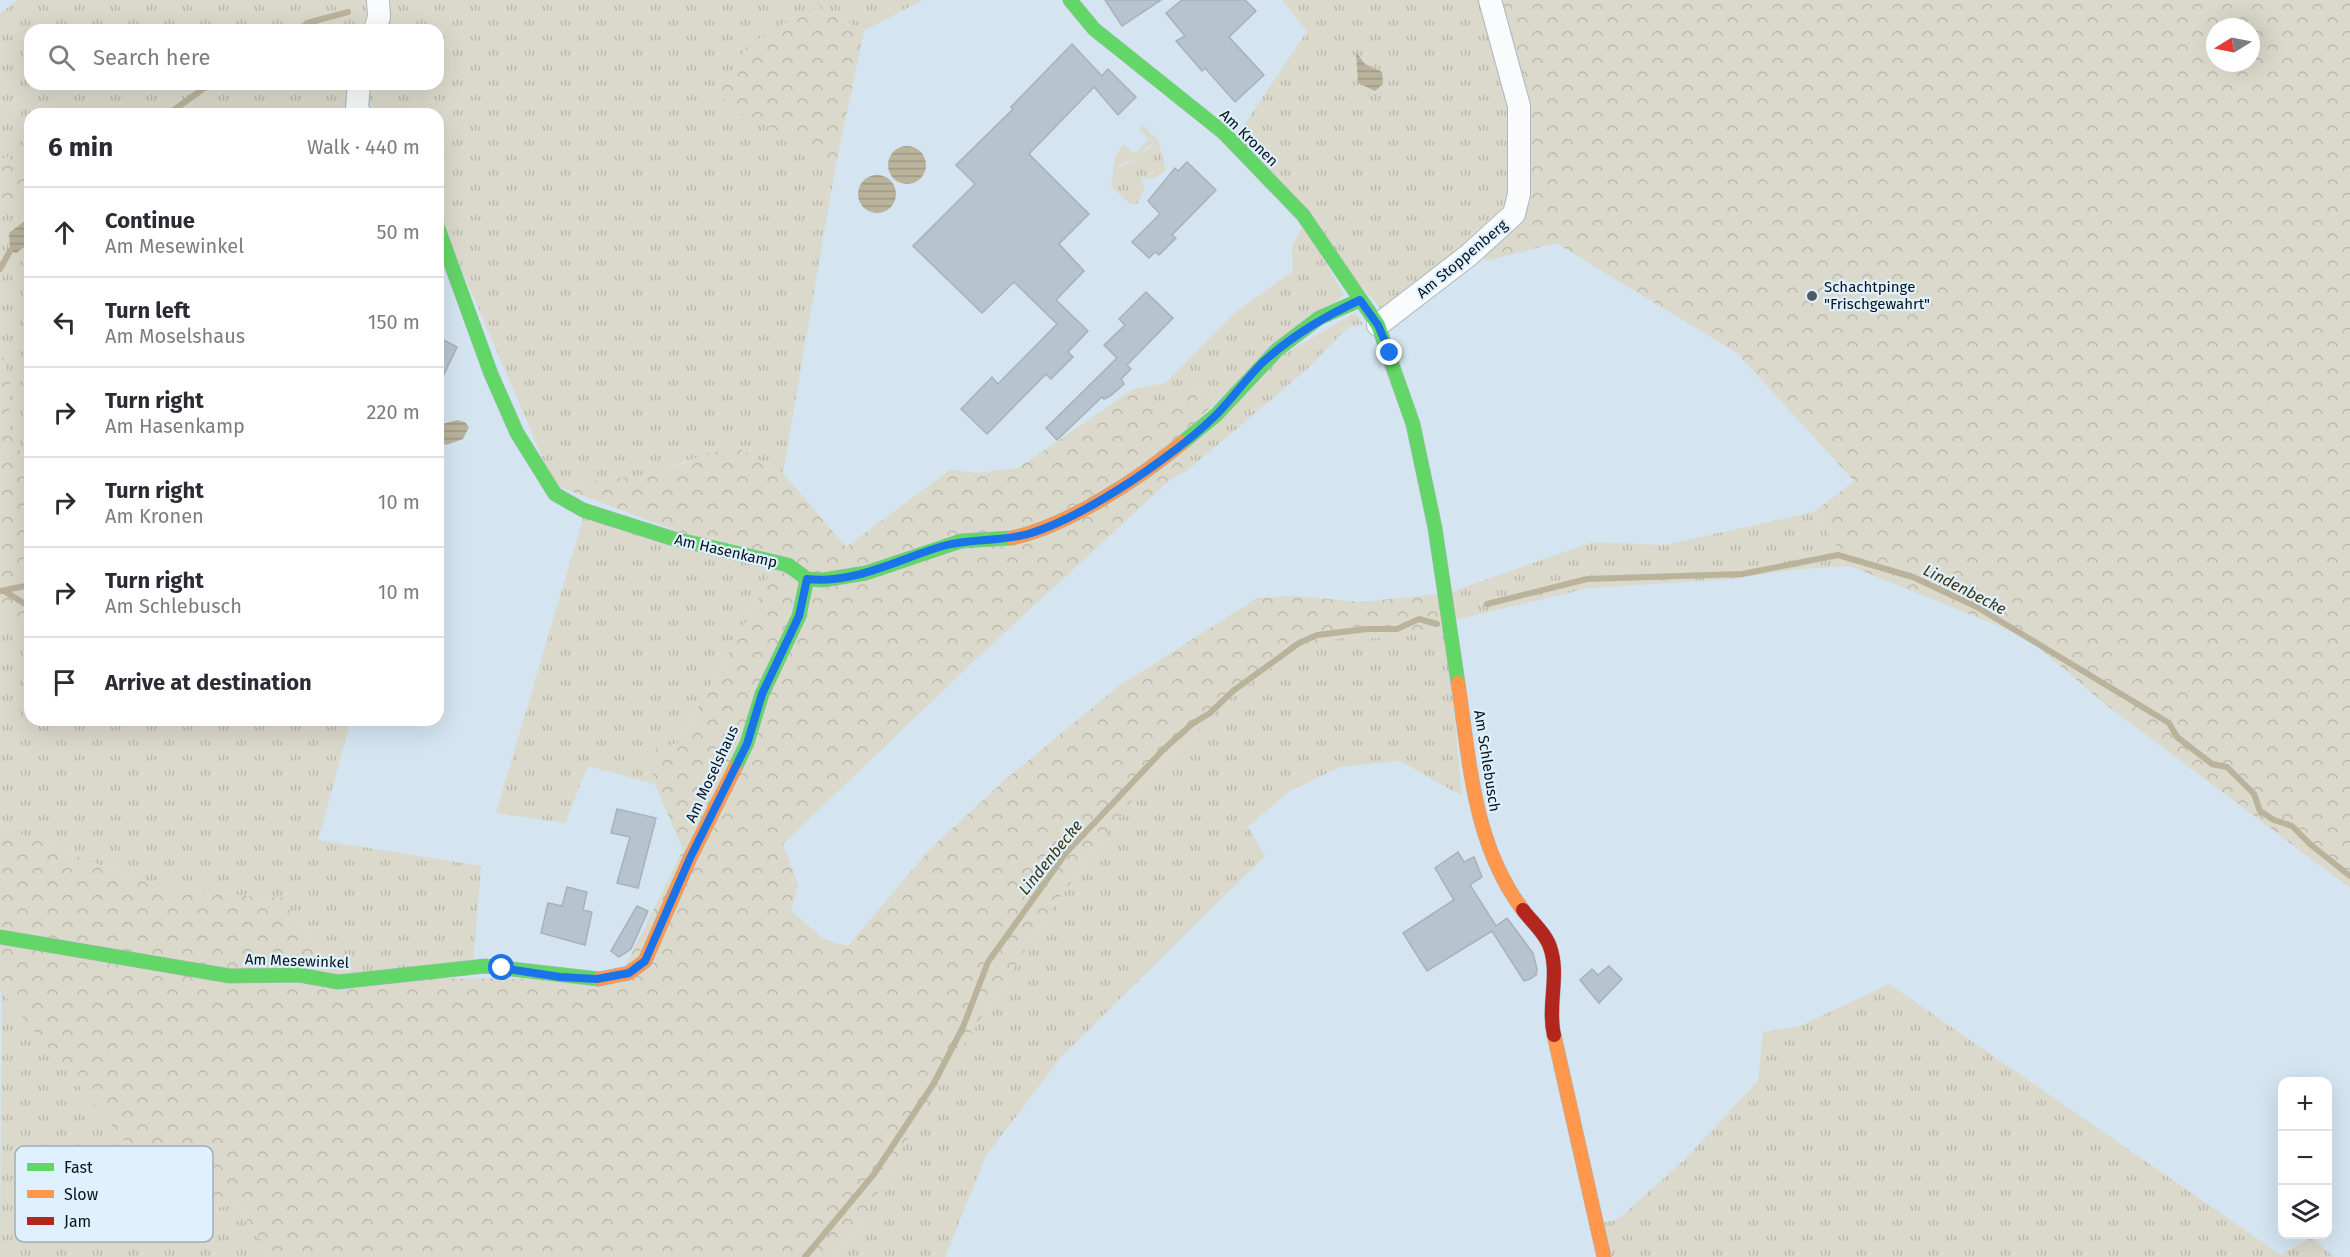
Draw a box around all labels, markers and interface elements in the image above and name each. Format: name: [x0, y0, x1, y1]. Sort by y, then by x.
north arrow: [2206, 18, 2260, 72]
search box: [24, 24, 444, 90]
icon: search: [45, 41, 78, 74]
text: Search here: [93, 44, 211, 71]
street label: Am Kronen: [1216, 106, 1282, 170]
text: 6 min: [48, 132, 113, 163]
text: Walk · 440 m: [307, 135, 420, 159]
text: Continue: [105, 207, 195, 234]
icon: ahead: [48, 216, 81, 249]
street label: Am Stoppenberg: [1413, 216, 1511, 302]
text: 50 m: [376, 220, 420, 244]
text: Am Mesewinkel: [105, 234, 244, 258]
place label: Schachtpinge "Frischgewahrt": [1824, 278, 1930, 313]
marker: Schachtpinge "Frischgewahrt": [1805, 289, 1819, 303]
text: Turn left: [105, 297, 190, 324]
icon: left: [48, 306, 81, 339]
text: 150 m: [368, 310, 420, 334]
text: Am Moselshaus: [105, 324, 245, 348]
route end: [1376, 339, 1402, 365]
text: Turn right: [105, 387, 204, 414]
icon: right: [48, 396, 81, 429]
text: 220 m: [367, 400, 420, 424]
text: Am Hasenkamp: [105, 414, 245, 438]
text: Turn right: [105, 477, 204, 504]
icon: right: [48, 486, 81, 519]
text: 10 m: [378, 490, 420, 514]
text: Am Kronen: [105, 504, 204, 528]
street label: Am Hasenkamp: [673, 530, 779, 572]
water label: Lindenbecke: [1920, 560, 2009, 618]
text: Turn right: [105, 567, 204, 594]
icon: right: [48, 576, 81, 609]
text: 10 m: [378, 580, 420, 604]
text: Am Schlebusch: [105, 594, 242, 618]
icon: arrive: [48, 666, 81, 699]
text: Arrive at destination: [105, 669, 312, 696]
street label: Am Schlebusch: [1470, 709, 1504, 813]
street label: Am Moselshaus: [682, 723, 742, 825]
water label: Lindenbecke: [1015, 816, 1086, 898]
street label: Am Mesewinkel: [245, 950, 350, 972]
route start: [488, 954, 514, 980]
map controls: [2278, 1077, 2332, 1239]
button: +: [2278, 1077, 2332, 1131]
button: −: [2278, 1131, 2332, 1185]
legend: [15, 1146, 213, 1242]
text: Fast: [64, 1158, 93, 1177]
text: Slow: [64, 1185, 99, 1204]
button: layers: [2278, 1185, 2332, 1239]
text: Jam: [64, 1212, 91, 1231]

